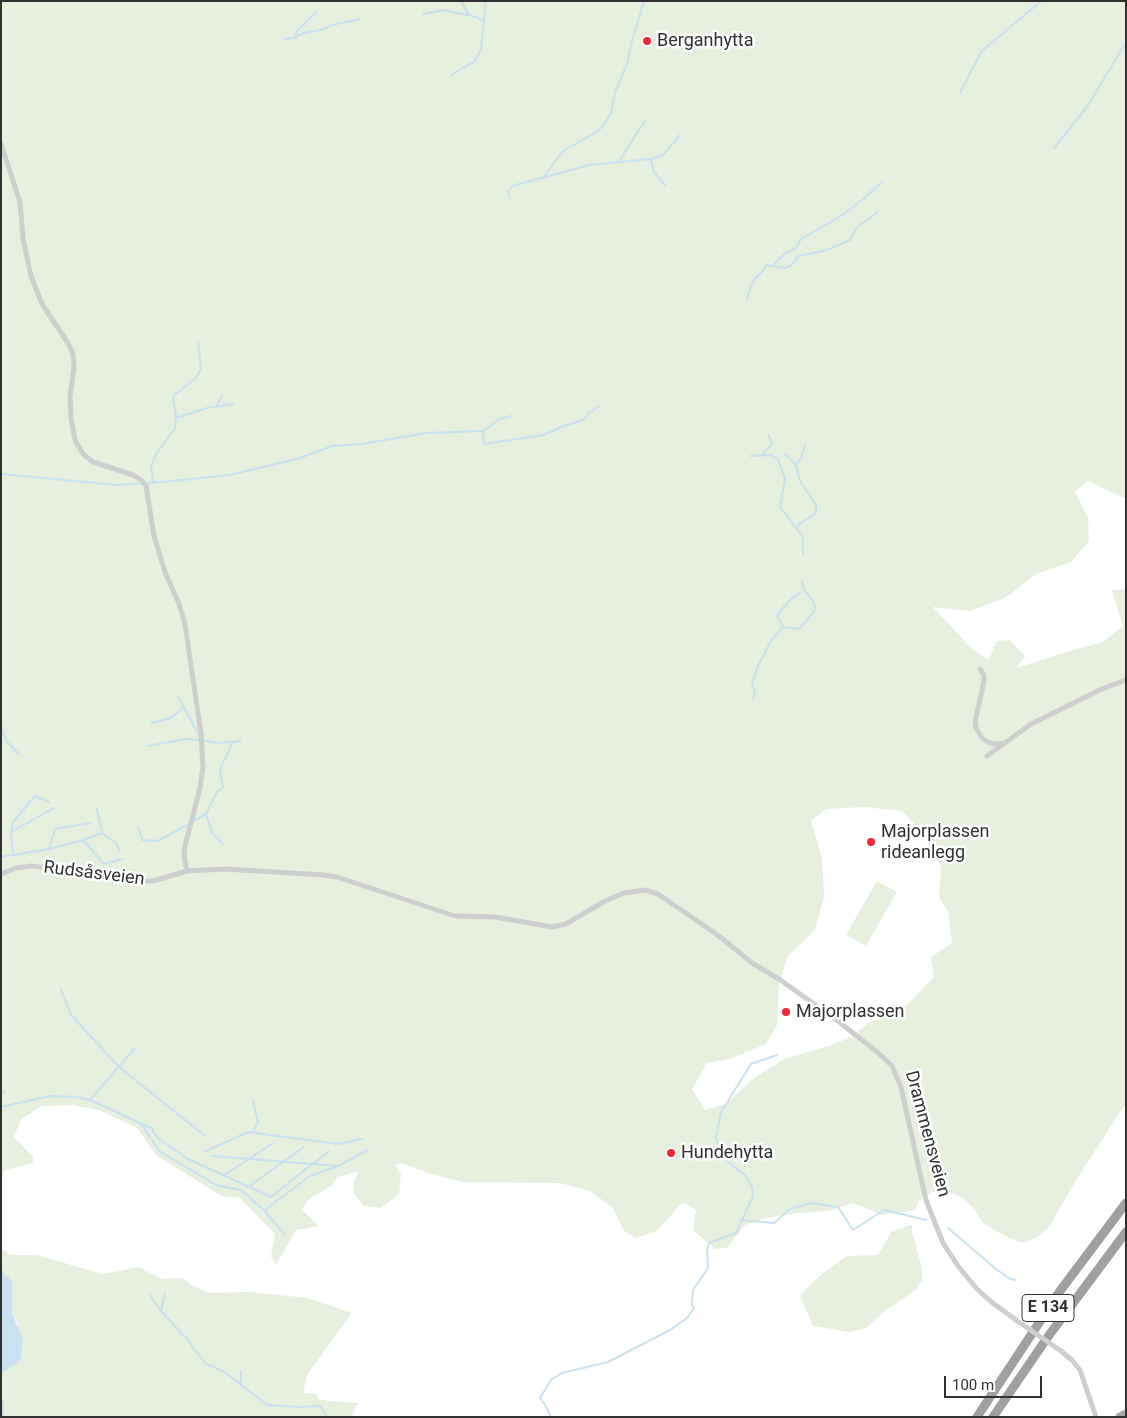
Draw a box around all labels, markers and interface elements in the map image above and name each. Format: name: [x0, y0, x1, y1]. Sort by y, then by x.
place label: Berganhytta: [657, 30, 754, 52]
marker: Berganhytta: [641, 35, 653, 47]
place label: Majorplassen rideanlegg: [881, 821, 990, 864]
marker: Majorplassen rideanlegg: [865, 836, 877, 848]
street label: Rudsåsveien: [42, 857, 146, 891]
place label: Majorplassen: [796, 1001, 905, 1023]
marker: Majorplassen: [780, 1006, 792, 1018]
street label: Drammensveien: [900, 1069, 954, 1199]
place label: Hundehytta: [681, 1142, 773, 1164]
marker: Hundehytta: [665, 1147, 677, 1159]
road number: E 134: [1022, 1295, 1074, 1322]
scale bar: [947, 1366, 1044, 1398]
text: 100 m: [952, 1376, 994, 1394]

